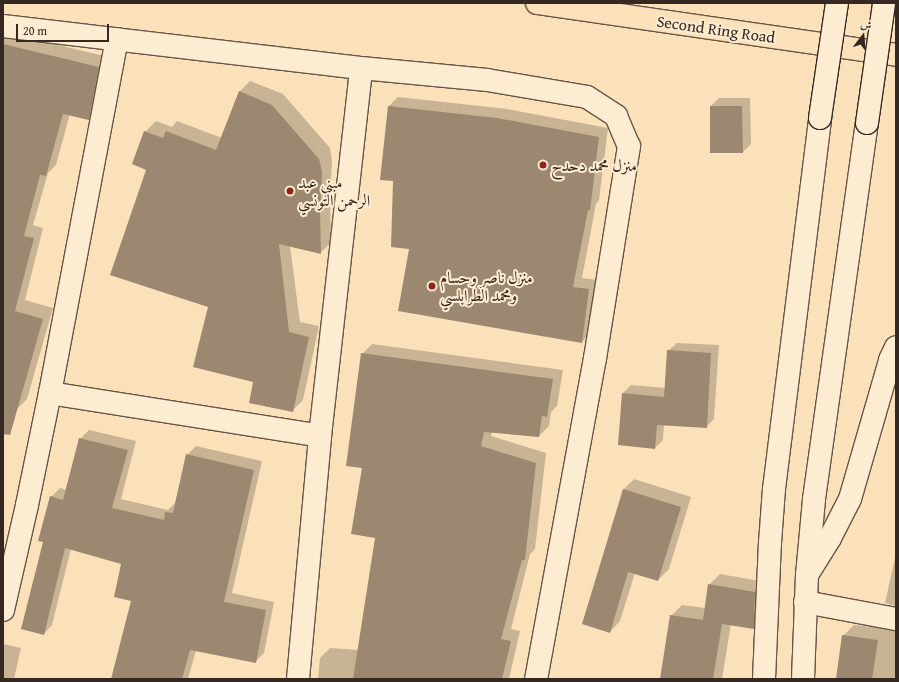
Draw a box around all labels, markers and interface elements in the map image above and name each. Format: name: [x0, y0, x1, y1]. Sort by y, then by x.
street label: Second Ring Road: [656, 11, 776, 47]
text: ش: [859, 15, 874, 34]
scale bar: [18, 16, 111, 42]
north arrow: [843, 16, 883, 56]
text: 20 m: [23, 22, 47, 39]
place label: منزل محمد دحدح: [551, 155, 637, 175]
marker: منزل محمد دحدح: [538, 160, 548, 170]
place label: مبني عبد الرحمن التونسي: [298, 172, 370, 210]
marker: مبني عبد الرحمن التونسي: [285, 186, 295, 196]
place label: منزل ناصر وحسام ومحمد الطرابلسي: [440, 267, 533, 305]
marker: منزل ناصر وحسام ومحمد الطرابلسي: [427, 281, 437, 291]

